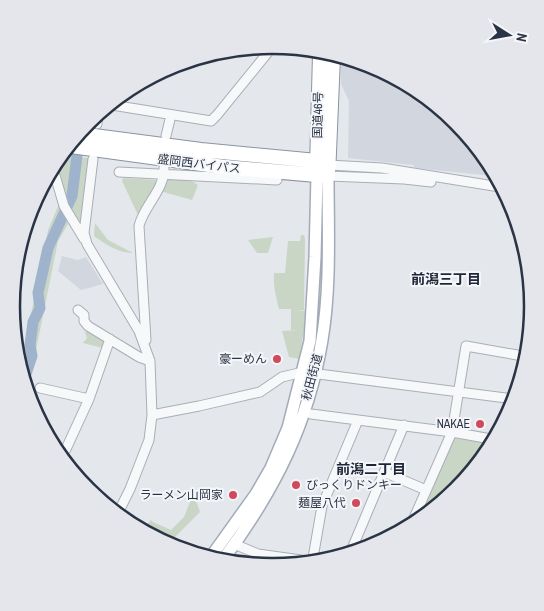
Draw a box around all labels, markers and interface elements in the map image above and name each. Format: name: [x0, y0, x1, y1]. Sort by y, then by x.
north arrow: [484, 10, 534, 60]
text: N: [512, 32, 531, 43]
street label: 国道46号: [310, 91, 326, 139]
street label: 盛岡西バイパス: [156, 151, 242, 177]
district label: 前潟三丁目: [411, 270, 481, 288]
place label: 豪ーめん: [219, 351, 267, 367]
street label: 秋田街道: [298, 352, 326, 402]
marker: 豪ーめん: [271, 353, 283, 365]
place label: NAKAE: [437, 416, 470, 432]
marker: NAKAE: [474, 418, 486, 430]
district label: 前潟二丁目: [336, 460, 406, 478]
place label: びっくりドンキー: [306, 477, 402, 493]
marker: びっくりドンキー: [290, 479, 302, 491]
place label: ラーメン山岡家: [139, 487, 223, 503]
marker: ラーメン山岡家: [227, 489, 239, 501]
place label: 麺屋八代: [298, 495, 346, 511]
marker: 麺屋八代: [350, 497, 362, 509]

